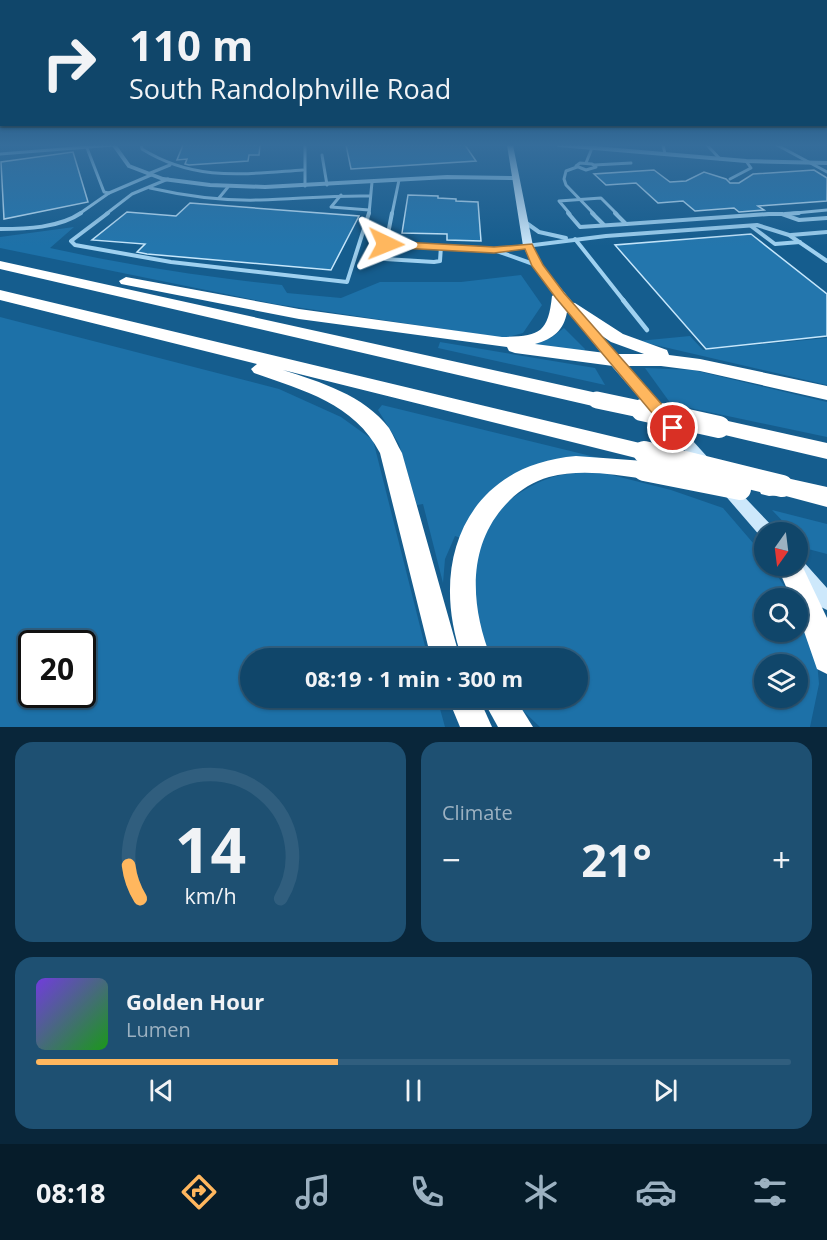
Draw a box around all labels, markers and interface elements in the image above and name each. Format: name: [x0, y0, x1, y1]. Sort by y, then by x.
text: 110 m: [129, 16, 253, 73]
icon: right: [30, 24, 108, 102]
text: South Randolphville Road: [129, 70, 451, 107]
position arrow: [354, 212, 418, 276]
pin: [647, 402, 698, 453]
icon: arrive: [656, 411, 689, 444]
north arrow: [754, 522, 808, 576]
map controls: [754, 522, 808, 708]
button: search: [754, 588, 808, 642]
speed limit sign: 20: [18, 630, 96, 708]
button: layers: [754, 654, 808, 708]
text: 08:19 · 1 min · 300 m: [305, 663, 523, 693]
text: Climate: [442, 799, 513, 826]
text: 14: [175, 806, 246, 891]
text: 21°: [581, 829, 652, 890]
text: −: [442, 837, 461, 882]
text: +: [772, 837, 791, 882]
text: km/h: [184, 881, 237, 910]
text: Golden Hour: [126, 986, 264, 1016]
text: Lumen: [126, 1016, 191, 1043]
icon: previous: [145, 1074, 178, 1107]
icon: pause: [397, 1074, 430, 1107]
icon: next: [649, 1074, 682, 1107]
icon: directions: [178, 1171, 220, 1213]
icon: music: [292, 1171, 334, 1213]
icon: phone: [406, 1171, 448, 1213]
icon: climate: [520, 1171, 562, 1213]
icon: car: [635, 1171, 677, 1213]
icon: filters: [749, 1171, 791, 1213]
text: 08:18: [36, 1174, 106, 1211]

